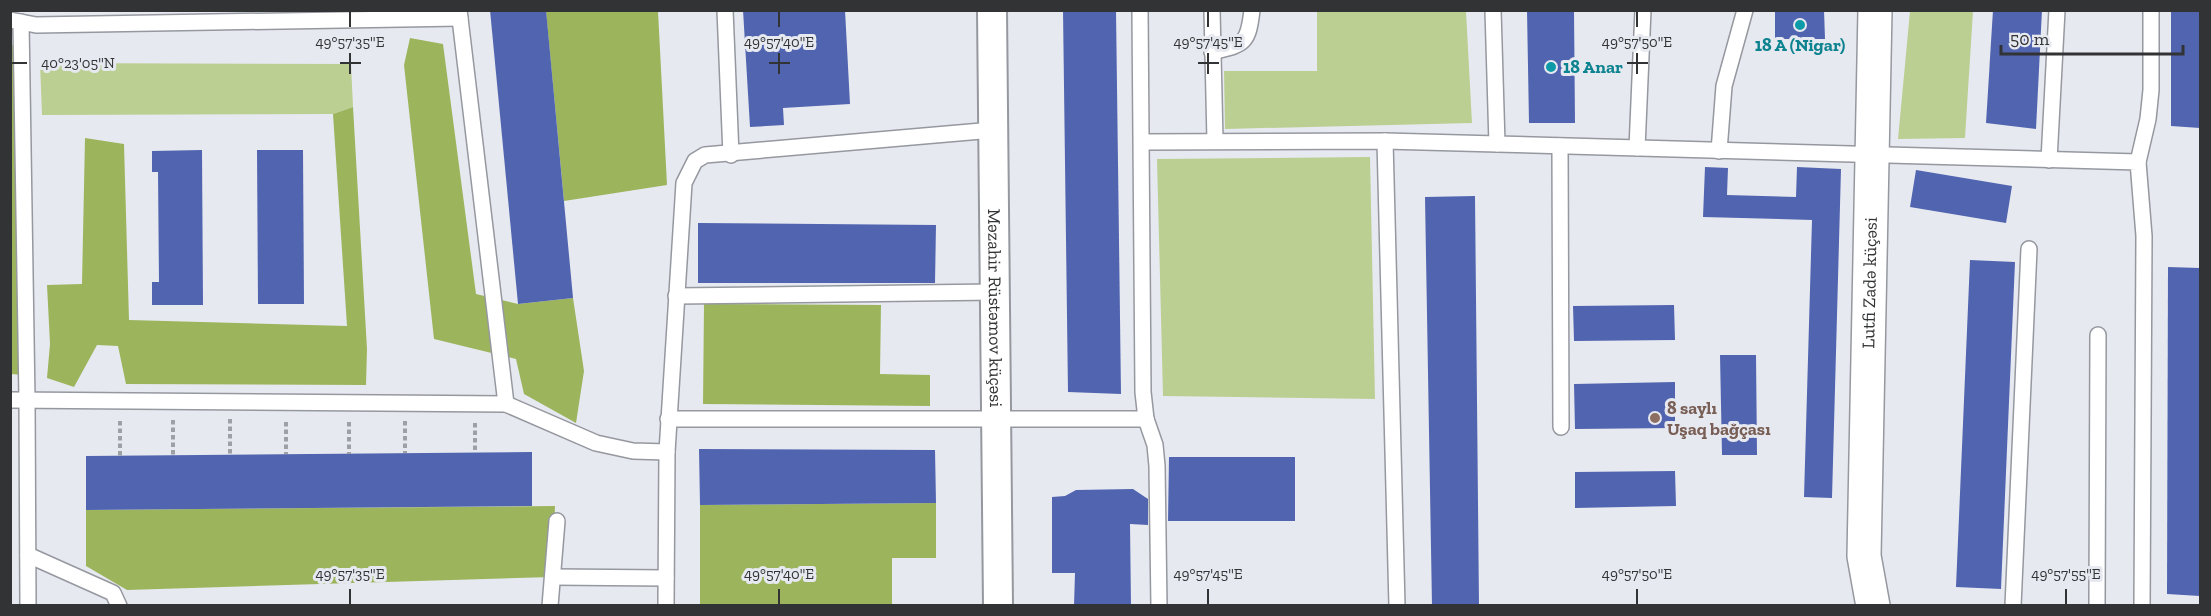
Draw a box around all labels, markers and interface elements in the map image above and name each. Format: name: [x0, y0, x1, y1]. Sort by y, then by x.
marker: 18 A (Nigar): [1793, 18, 1807, 32]
scale bar: [2001, 18, 2182, 56]
text: 50 m: [2010, 28, 2050, 50]
text: 49°57'35"E: [315, 33, 385, 51]
text: 49°57'40"E: [744, 33, 814, 51]
text: 49°57'45"E: [1173, 33, 1243, 51]
text: 49°57'50"E: [1602, 33, 1672, 51]
place label: 18 A (Nigar): [1755, 34, 1845, 56]
text: 40°23'05"N: [41, 54, 115, 72]
place label: 18 Anar: [1563, 56, 1623, 78]
marker: 18 Anar: [1544, 60, 1558, 74]
street label: Məzahir Rüstəmov küçəsi: [983, 209, 1007, 407]
street label: Lutfi Zadə küçəsi: [1857, 217, 1882, 349]
place label: 8 saylı Uşaq bağçası: [1667, 397, 1771, 440]
marker: 8 saylı Uşaq bağçası: [1648, 411, 1662, 425]
text: 49°57'35"E: [315, 565, 385, 583]
text: 49°57'40"E: [744, 565, 814, 583]
text: 49°57'45"E: [1173, 565, 1243, 583]
text: 49°57'50"E: [1602, 565, 1672, 583]
text: 49°57'55"E: [2031, 565, 2101, 583]

